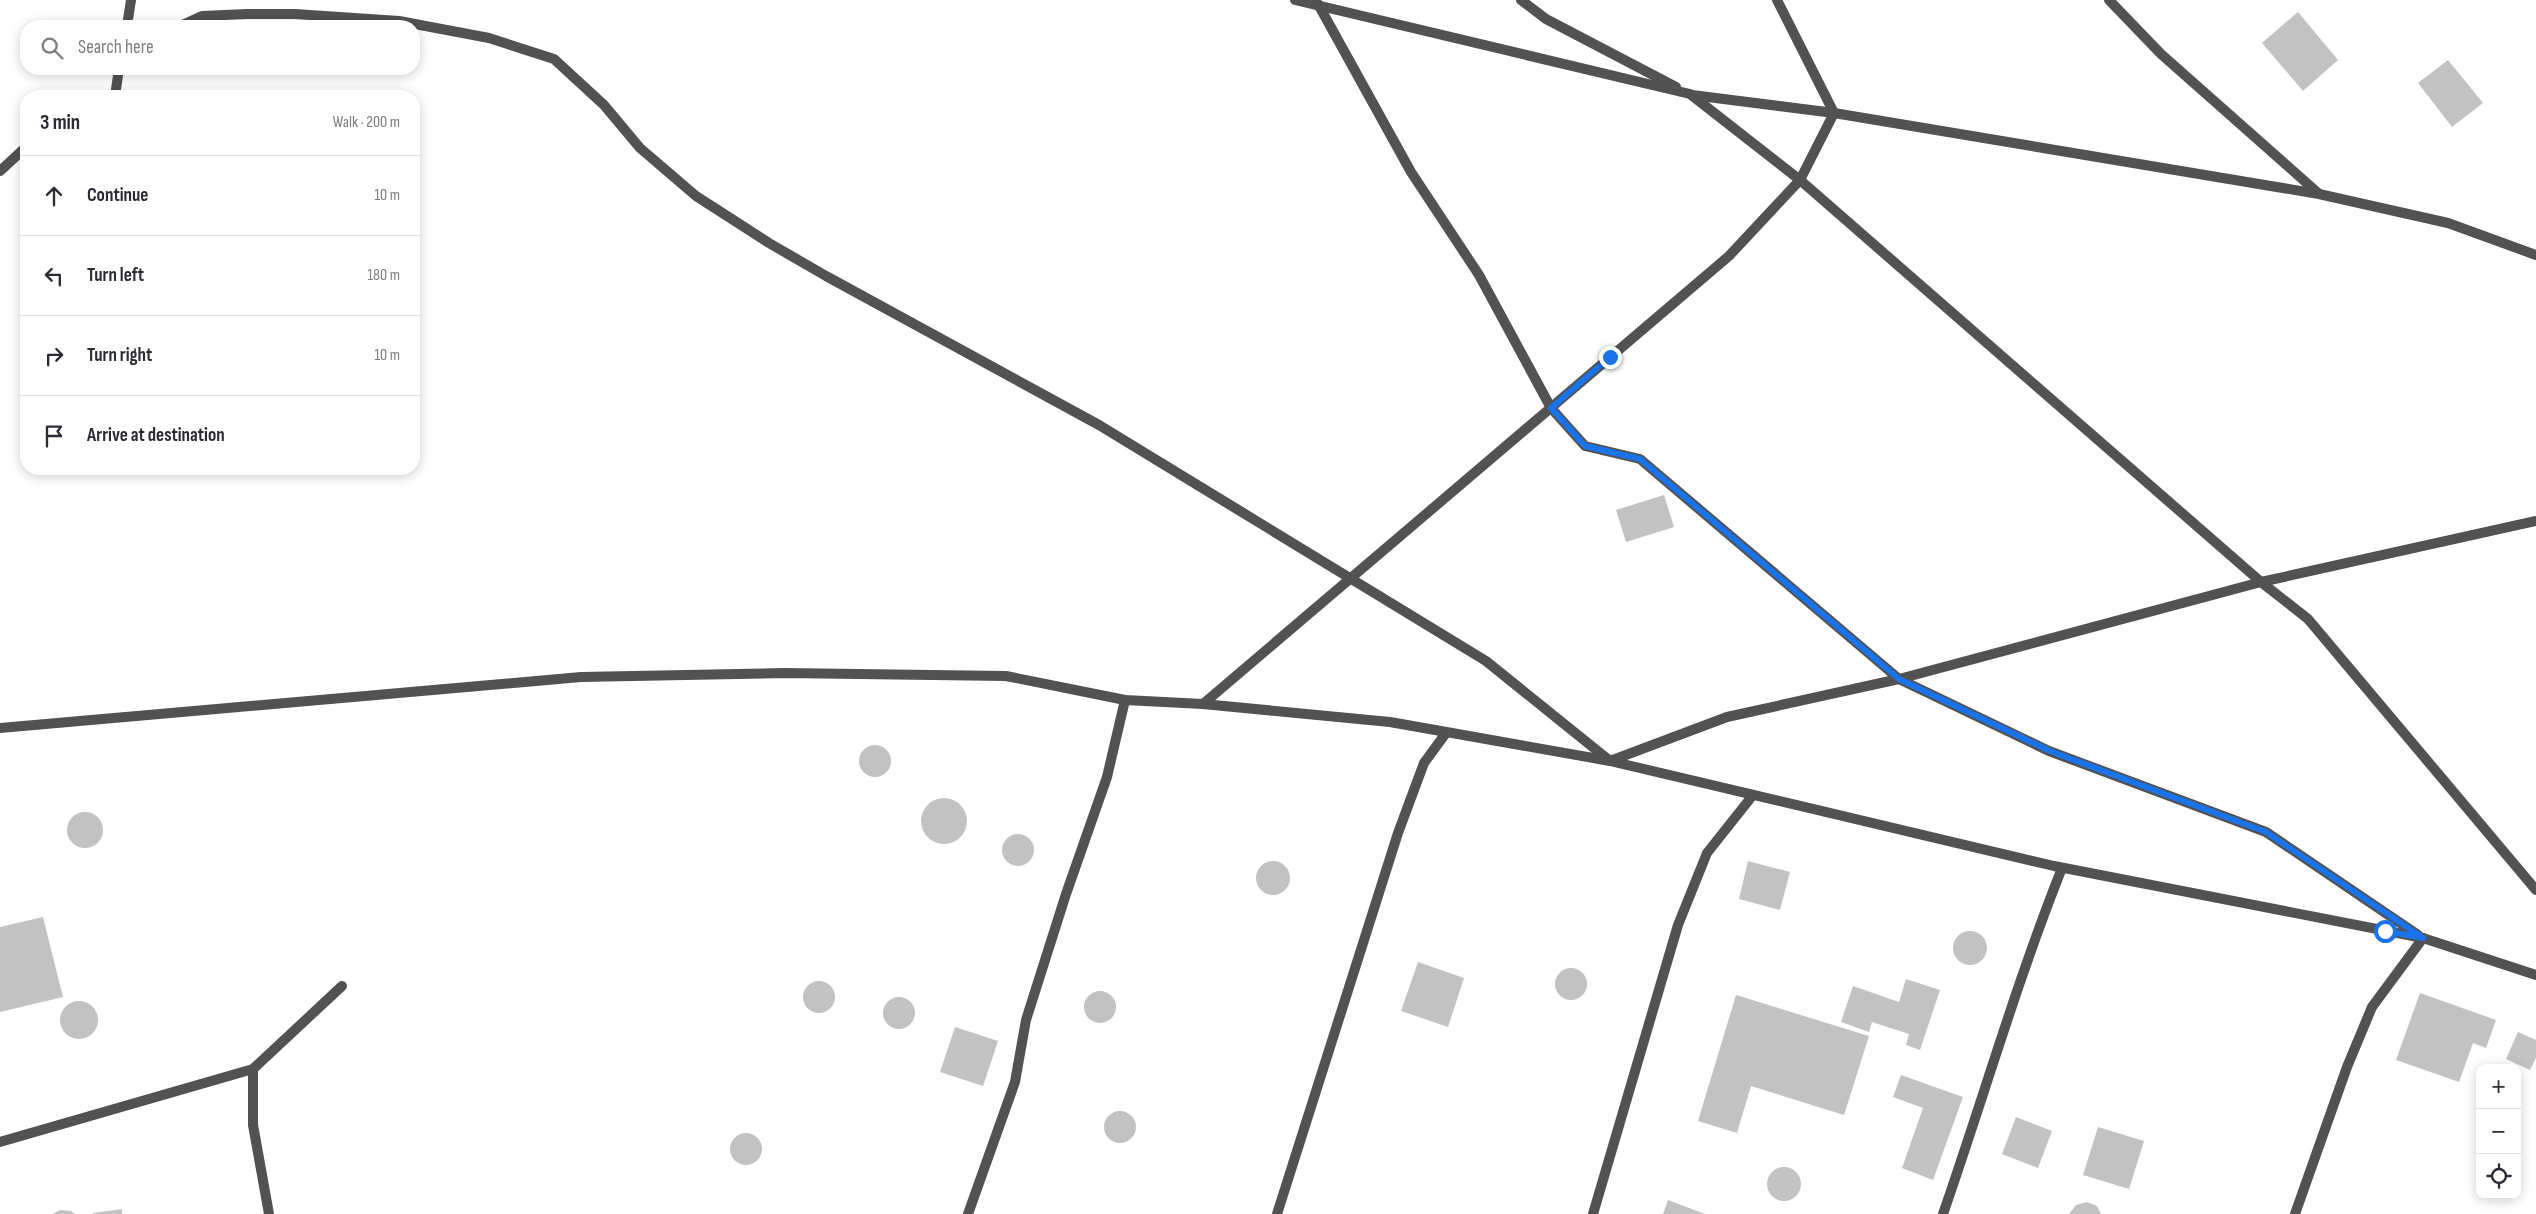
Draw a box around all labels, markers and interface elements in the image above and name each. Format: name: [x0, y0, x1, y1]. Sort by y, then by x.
search box: [20, 20, 420, 75]
icon: search: [38, 34, 66, 62]
text: Search here: [78, 36, 154, 59]
text: 3 min: [40, 110, 80, 135]
text: Walk · 200 m: [333, 113, 400, 132]
icon: ahead: [40, 182, 68, 210]
text: Continue: [87, 184, 148, 207]
text: 10 m: [374, 186, 400, 205]
icon: left: [40, 262, 68, 290]
text: Turn left: [87, 264, 144, 287]
text: 180 m: [367, 266, 400, 285]
icon: right: [40, 342, 68, 370]
text: Turn right: [87, 344, 152, 367]
text: 10 m: [374, 346, 400, 365]
route end: [1599, 346, 1622, 369]
icon: arrive: [40, 422, 68, 450]
text: Arrive at destination: [87, 424, 225, 447]
route start: [2374, 920, 2397, 943]
map controls: [2476, 1064, 2521, 1199]
button: +: [2476, 1064, 2521, 1109]
button: −: [2476, 1109, 2521, 1154]
button: locate: [2476, 1154, 2521, 1199]

